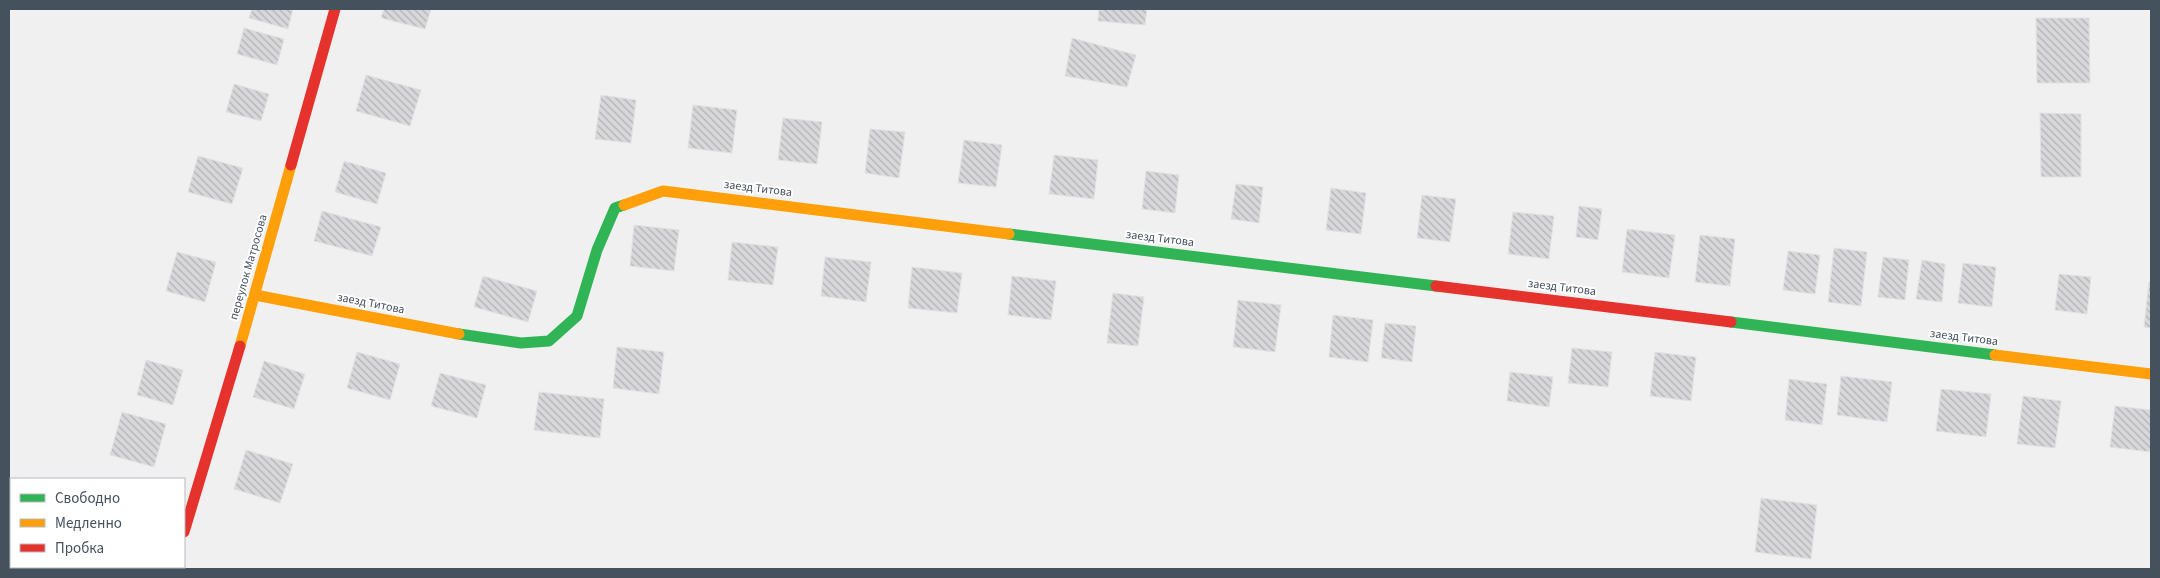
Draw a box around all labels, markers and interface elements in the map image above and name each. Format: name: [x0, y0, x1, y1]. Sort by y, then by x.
street label: заезд Титова: [723, 176, 793, 201]
street label: переулок Матросова: [225, 212, 272, 322]
street label: заезд Титова: [1125, 226, 1195, 251]
street label: заезд Титова: [1527, 275, 1597, 300]
street label: заезд Титова: [336, 289, 406, 318]
street label: заезд Титова: [1929, 325, 1999, 350]
legend: [10, 478, 185, 568]
text: Свободно: [55, 488, 120, 509]
text: Медленно: [55, 513, 122, 534]
text: Пробка: [55, 538, 104, 559]

